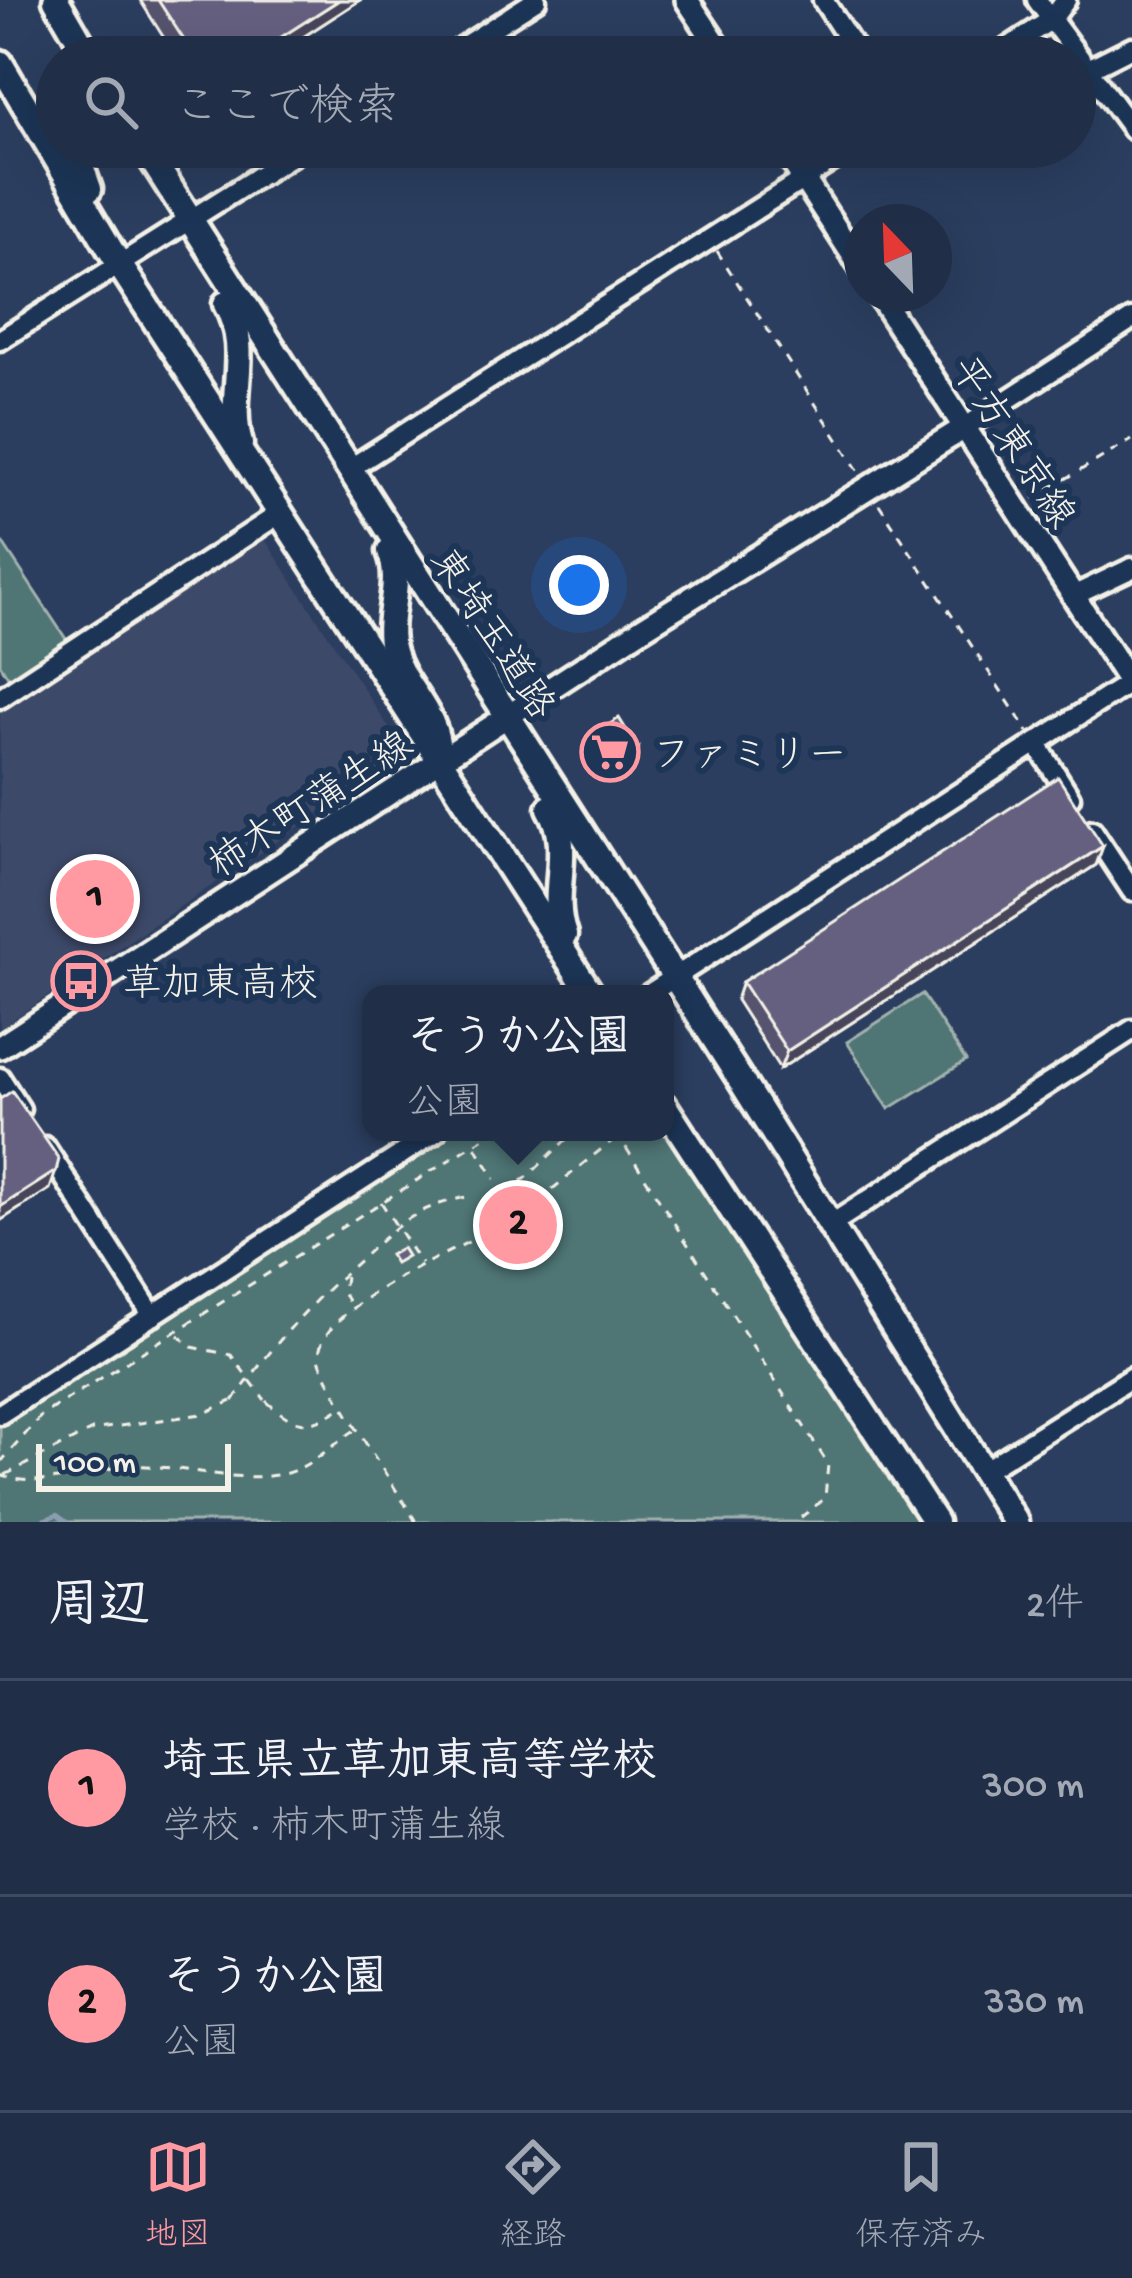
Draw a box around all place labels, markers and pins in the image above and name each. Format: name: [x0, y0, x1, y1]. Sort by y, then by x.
supermarket icon: ファミリー: [579, 721, 641, 783]
place label: ファミリー: [652, 736, 847, 782]
pin: 1: [56, 854, 134, 944]
bus stop icon: 草加東高校: [50, 950, 112, 1012]
place label: 草加東高校: [123, 963, 318, 1011]
pin: 2: [479, 1180, 557, 1270]

